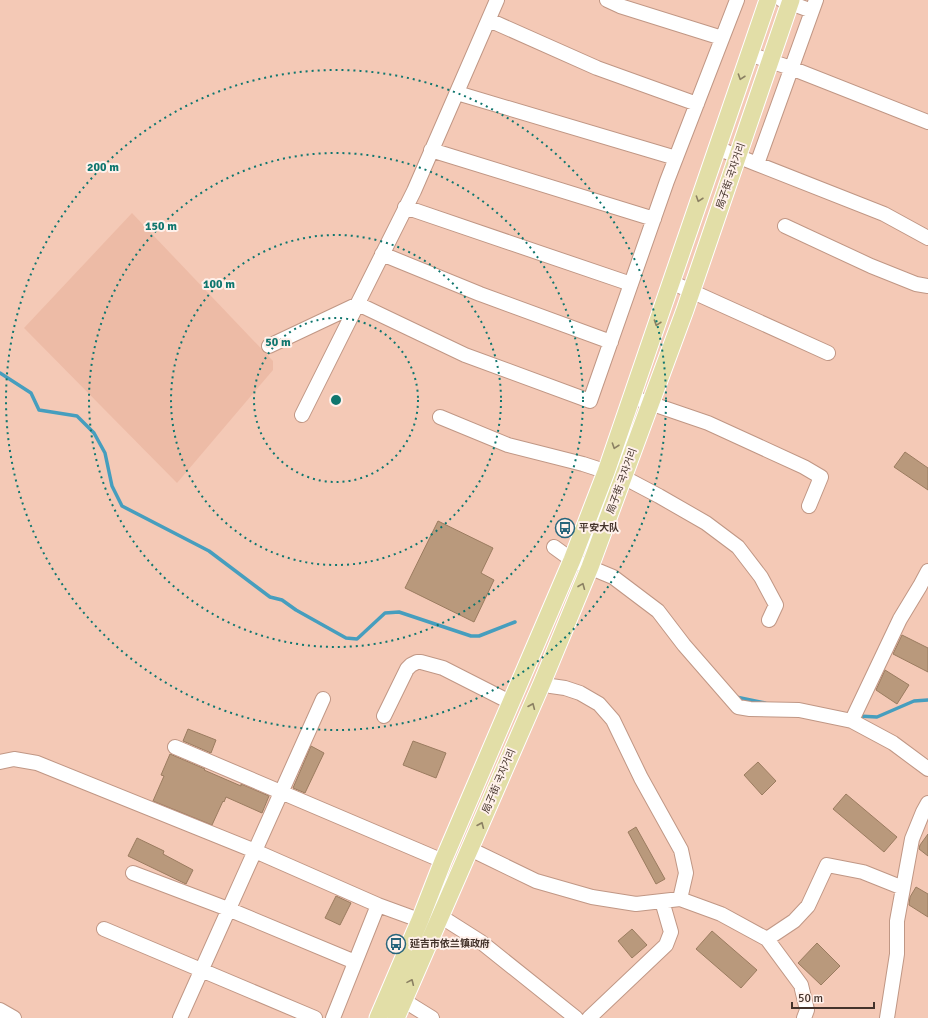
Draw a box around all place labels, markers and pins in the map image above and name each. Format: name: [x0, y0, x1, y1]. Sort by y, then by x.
centre of rings: [329, 393, 343, 407]
bus stop icon: 平安大队: [554, 517, 576, 539]
place label: 平安大队: [579, 522, 619, 534]
bus stop icon: 延吉市依兰镇政府: [385, 933, 407, 955]
place label: 延吉市依兰镇政府: [410, 937, 490, 950]

